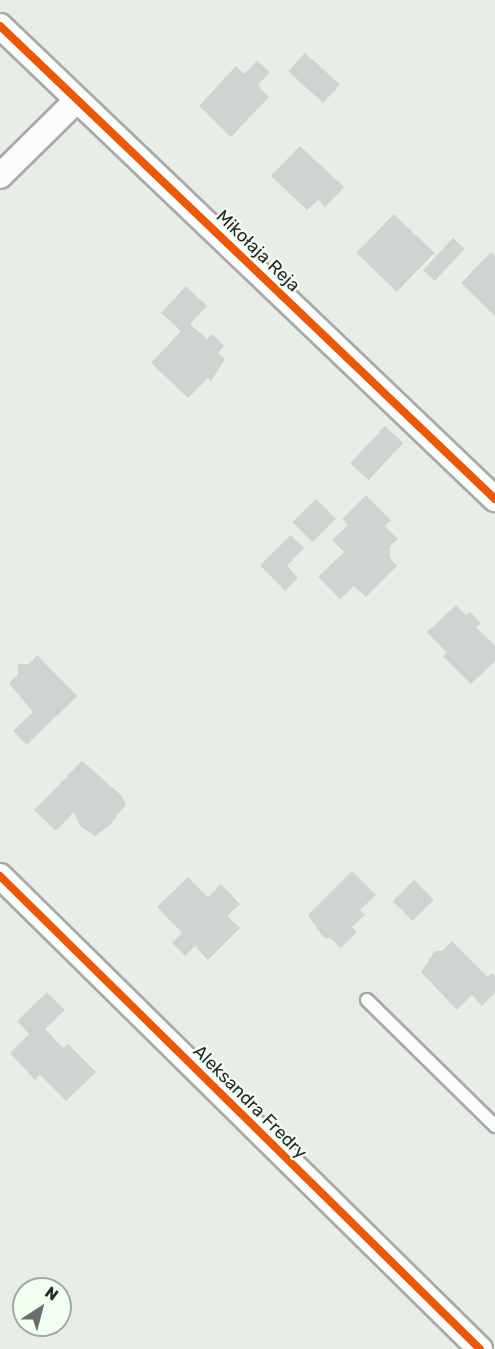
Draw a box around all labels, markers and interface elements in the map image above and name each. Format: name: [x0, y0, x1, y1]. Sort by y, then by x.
street label: Mikołaja Reja: [212, 206, 304, 296]
street label: Aleksandra Fredry: [189, 1041, 311, 1163]
north arrow: [12, 1277, 72, 1337]
text: N: [41, 1283, 62, 1305]

